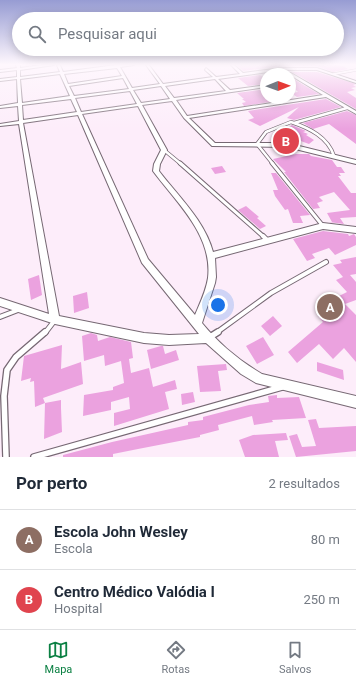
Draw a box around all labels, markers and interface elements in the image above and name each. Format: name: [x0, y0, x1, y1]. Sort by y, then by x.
search box: [12, 12, 344, 56]
icon: search: [26, 23, 48, 45]
text: Pesquisar aqui: [58, 25, 157, 43]
north arrow: [260, 68, 296, 104]
pin: B: [273, 126, 299, 156]
pin: A: [317, 292, 343, 322]
your location: [208, 295, 228, 315]
text: Por perto: [16, 473, 87, 493]
text: 2 resultados: [268, 476, 340, 491]
text: Escola John Wesley: [54, 523, 188, 541]
text: A: [25, 532, 33, 547]
text: 80 m: [311, 532, 340, 547]
text: Escola: [54, 541, 93, 556]
text: Centro Médico Valódia I: [54, 583, 215, 601]
text: B: [25, 592, 33, 607]
text: 250 m: [303, 592, 340, 607]
text: Hospital: [54, 601, 102, 616]
tab: Mapa: [45, 639, 72, 676]
tab: Rotas: [162, 639, 190, 676]
tab: Salvos: [279, 639, 311, 676]

